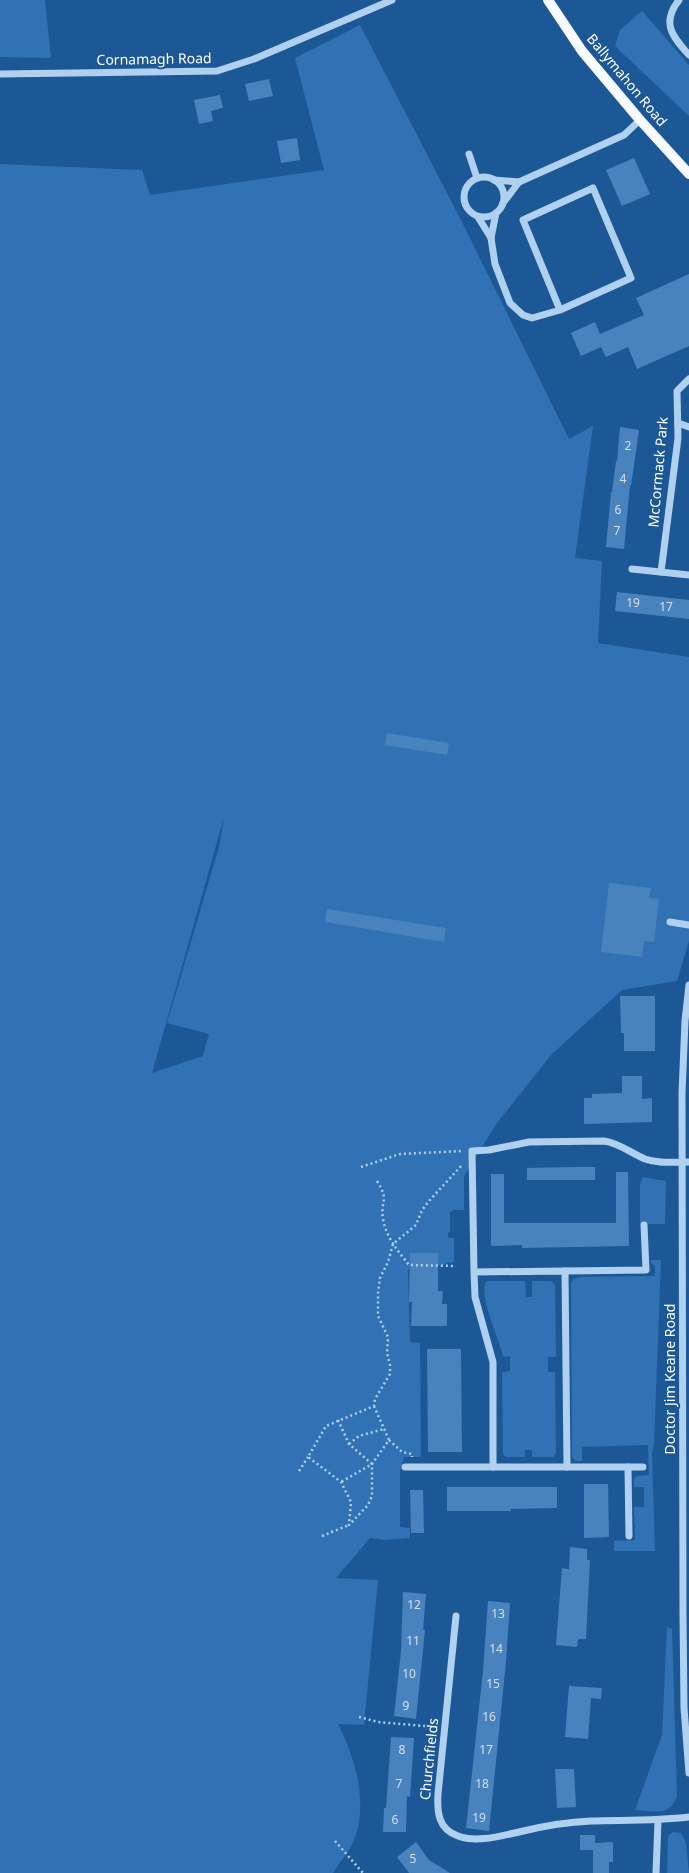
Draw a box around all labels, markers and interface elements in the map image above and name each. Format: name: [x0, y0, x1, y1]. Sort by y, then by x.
street label: Ballymahon Road: [583, 29, 672, 130]
street label: Cornamagh Road: [96, 48, 212, 69]
street label: McCormack Park: [643, 415, 672, 528]
house number: 2: [625, 437, 632, 454]
house number: 4: [620, 470, 627, 487]
house number: 6: [615, 501, 622, 518]
house number: 7: [614, 522, 621, 539]
house number: 19: [626, 594, 640, 611]
house number: 17: [659, 598, 673, 615]
street label: Doctor Jim Keane Road: [660, 1304, 679, 1454]
house number: 12: [407, 1596, 421, 1613]
house number: 13: [491, 1605, 505, 1622]
house number: 11: [406, 1632, 420, 1649]
house number: 14: [489, 1640, 503, 1657]
house number: 10: [402, 1665, 416, 1682]
house number: 15: [486, 1675, 500, 1692]
house number: 9: [403, 1697, 410, 1714]
house number: 16: [482, 1708, 496, 1725]
street label: Churchfields: [415, 1717, 442, 1801]
house number: 8: [399, 1741, 406, 1758]
house number: 17: [479, 1741, 493, 1758]
house number: 7: [396, 1775, 403, 1792]
house number: 18: [475, 1775, 489, 1792]
house number: 19: [472, 1809, 486, 1826]
house number: 6: [392, 1811, 399, 1828]
house number: 5: [410, 1850, 417, 1867]

